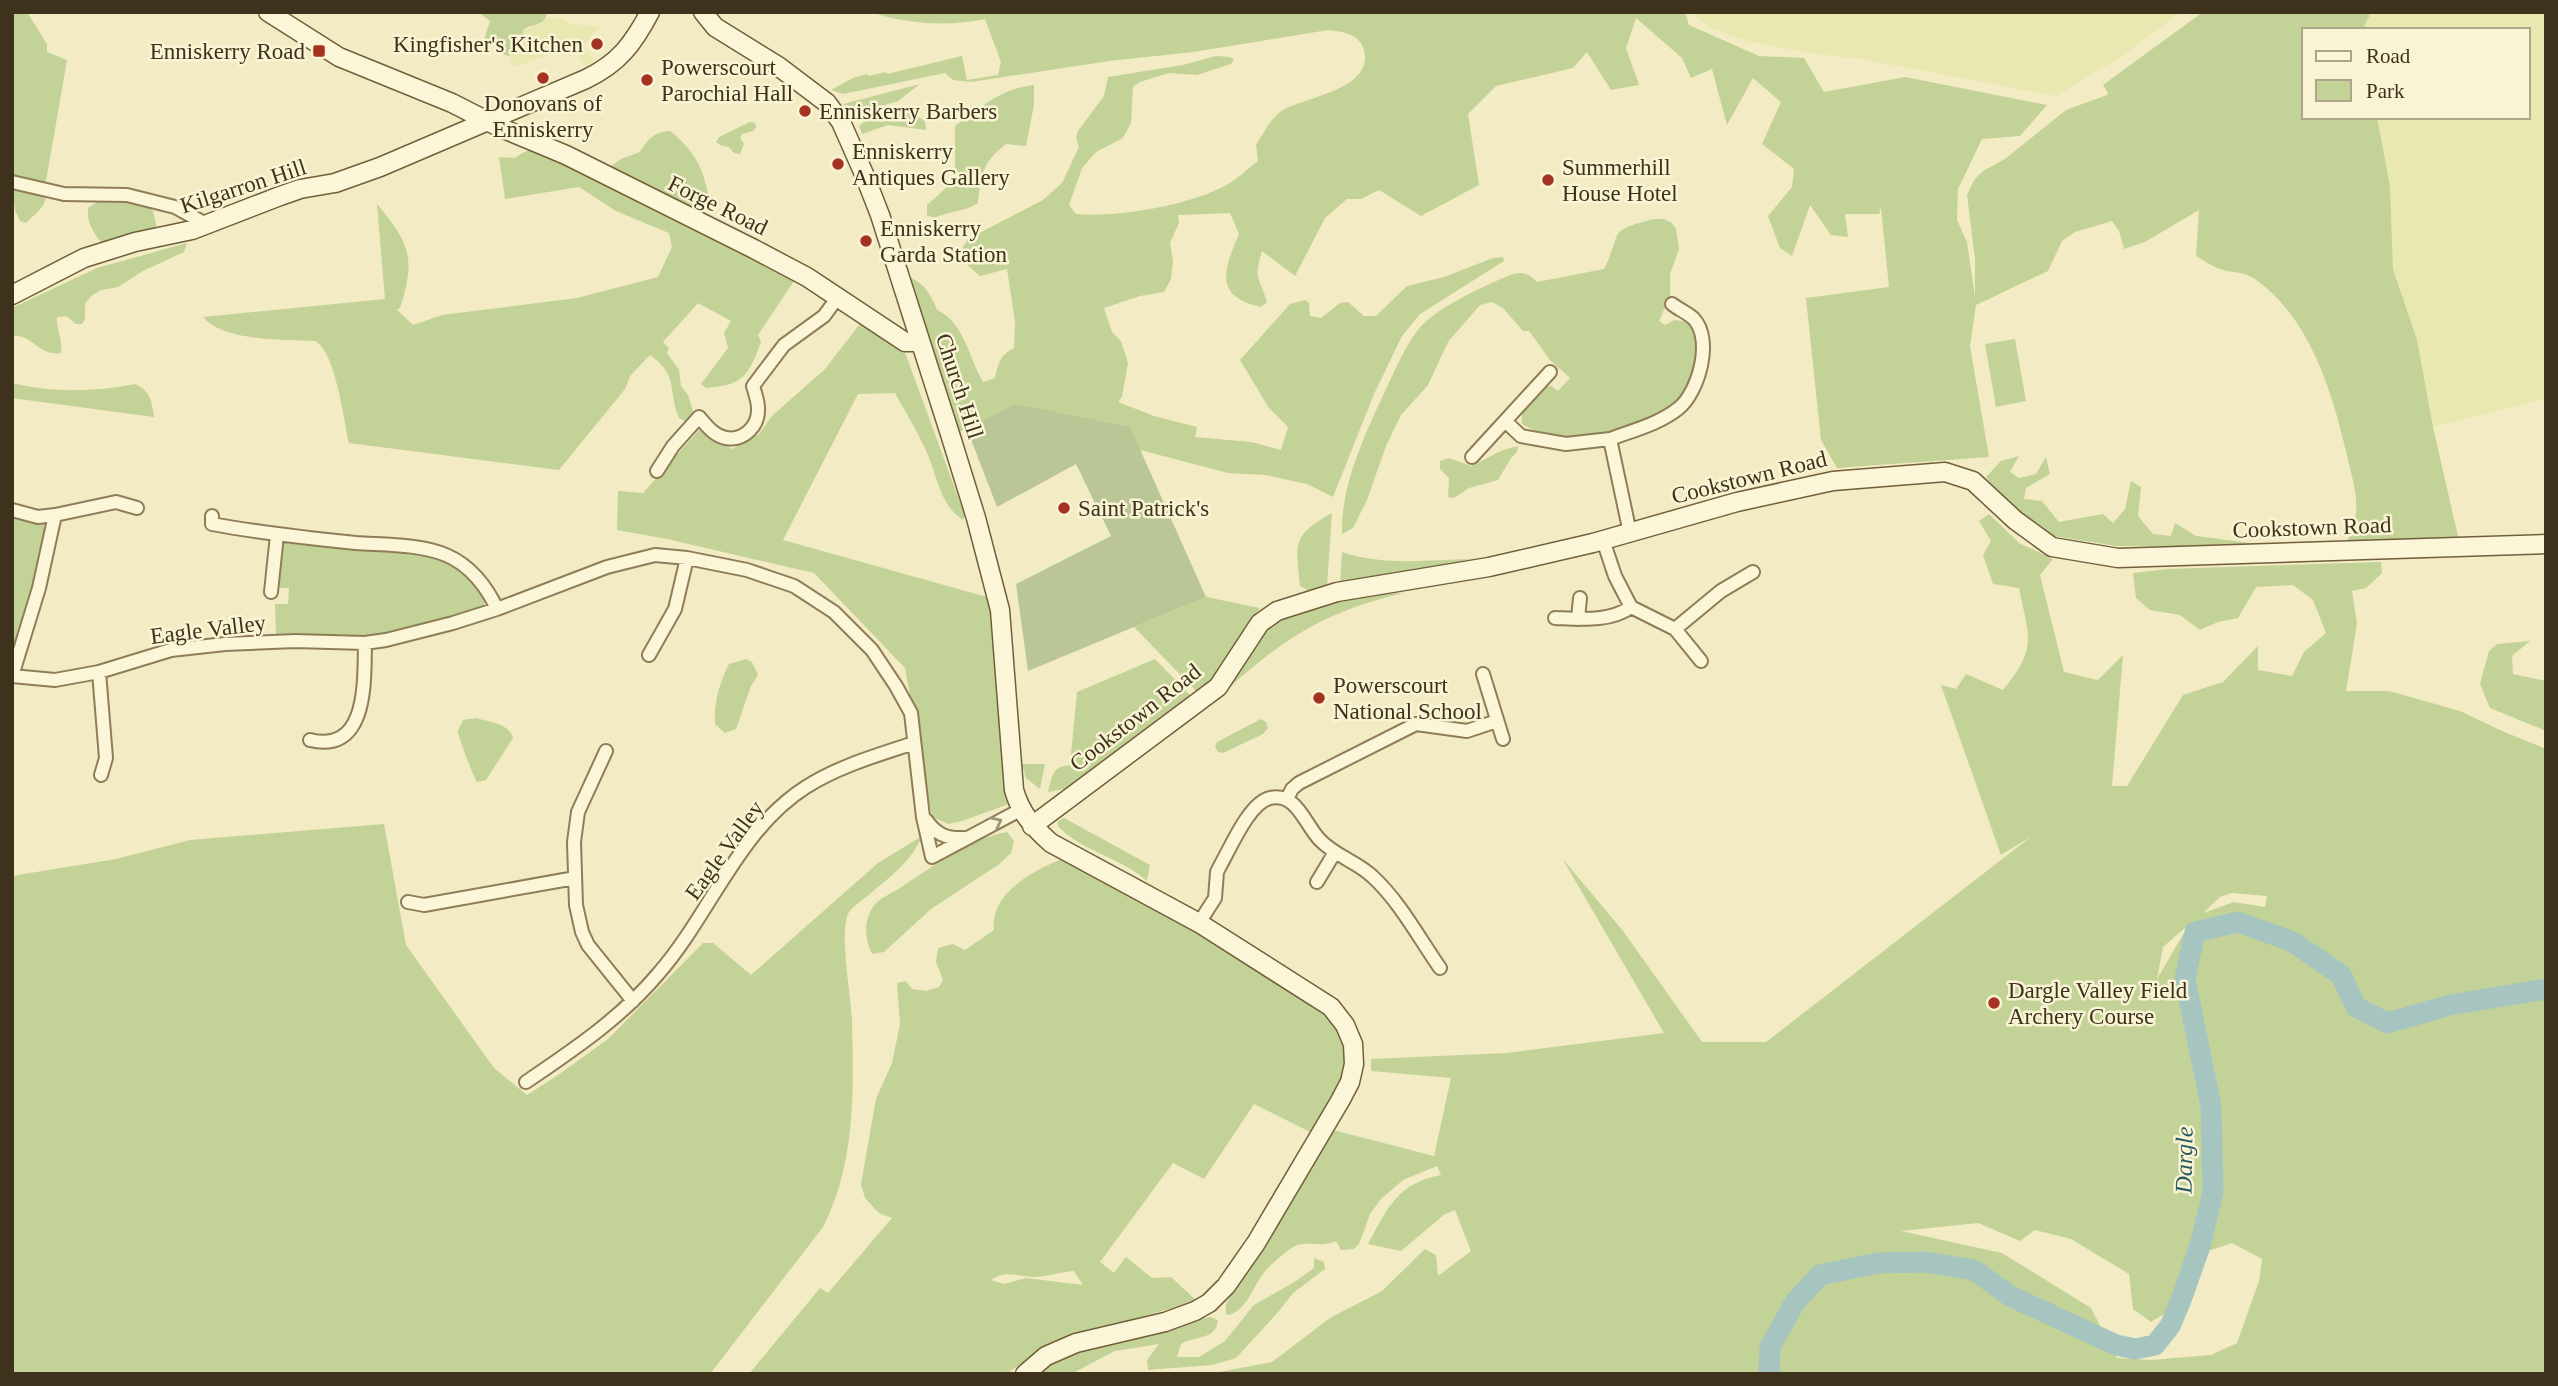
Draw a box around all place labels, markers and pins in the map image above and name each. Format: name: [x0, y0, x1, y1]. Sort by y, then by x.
place label: Kingfisher's Kitchen: [393, 32, 583, 57]
marker: Kingfisher's Kitchen: [589, 36, 605, 52]
place label: Enniskerry Road: [150, 39, 305, 64]
marker: Enniskerry Road: [311, 43, 327, 59]
place label: Powerscourt Parochial Hall: [661, 55, 793, 106]
marker: Donovans of Enniskerry: [535, 70, 551, 86]
marker: Powerscourt Parochial Hall: [639, 72, 655, 88]
place label: Donovans of Enniskerry: [484, 91, 602, 142]
place label: Enniskerry Barbers: [819, 99, 997, 124]
marker: Enniskerry Barbers: [797, 103, 813, 119]
place label: Enniskerry Antiques Gallery: [852, 139, 1010, 190]
place label: Summerhill House Hotel: [1562, 155, 1678, 206]
marker: Enniskerry Antiques Gallery: [830, 156, 846, 172]
marker: Summerhill House Hotel: [1540, 172, 1556, 188]
place label: Enniskerry Garda Station: [880, 216, 1008, 267]
marker: Enniskerry Garda Station: [858, 233, 874, 249]
place label: Saint Patrick's: [1078, 496, 1209, 521]
marker: Saint Patrick's: [1056, 500, 1072, 516]
place label: Powerscourt National School: [1333, 673, 1482, 724]
marker: Powerscourt National School: [1311, 690, 1327, 706]
place label: Dargle Valley Field Archery Course: [2008, 978, 2188, 1029]
marker: Dargle Valley Field Archery Course: [1986, 995, 2002, 1011]

